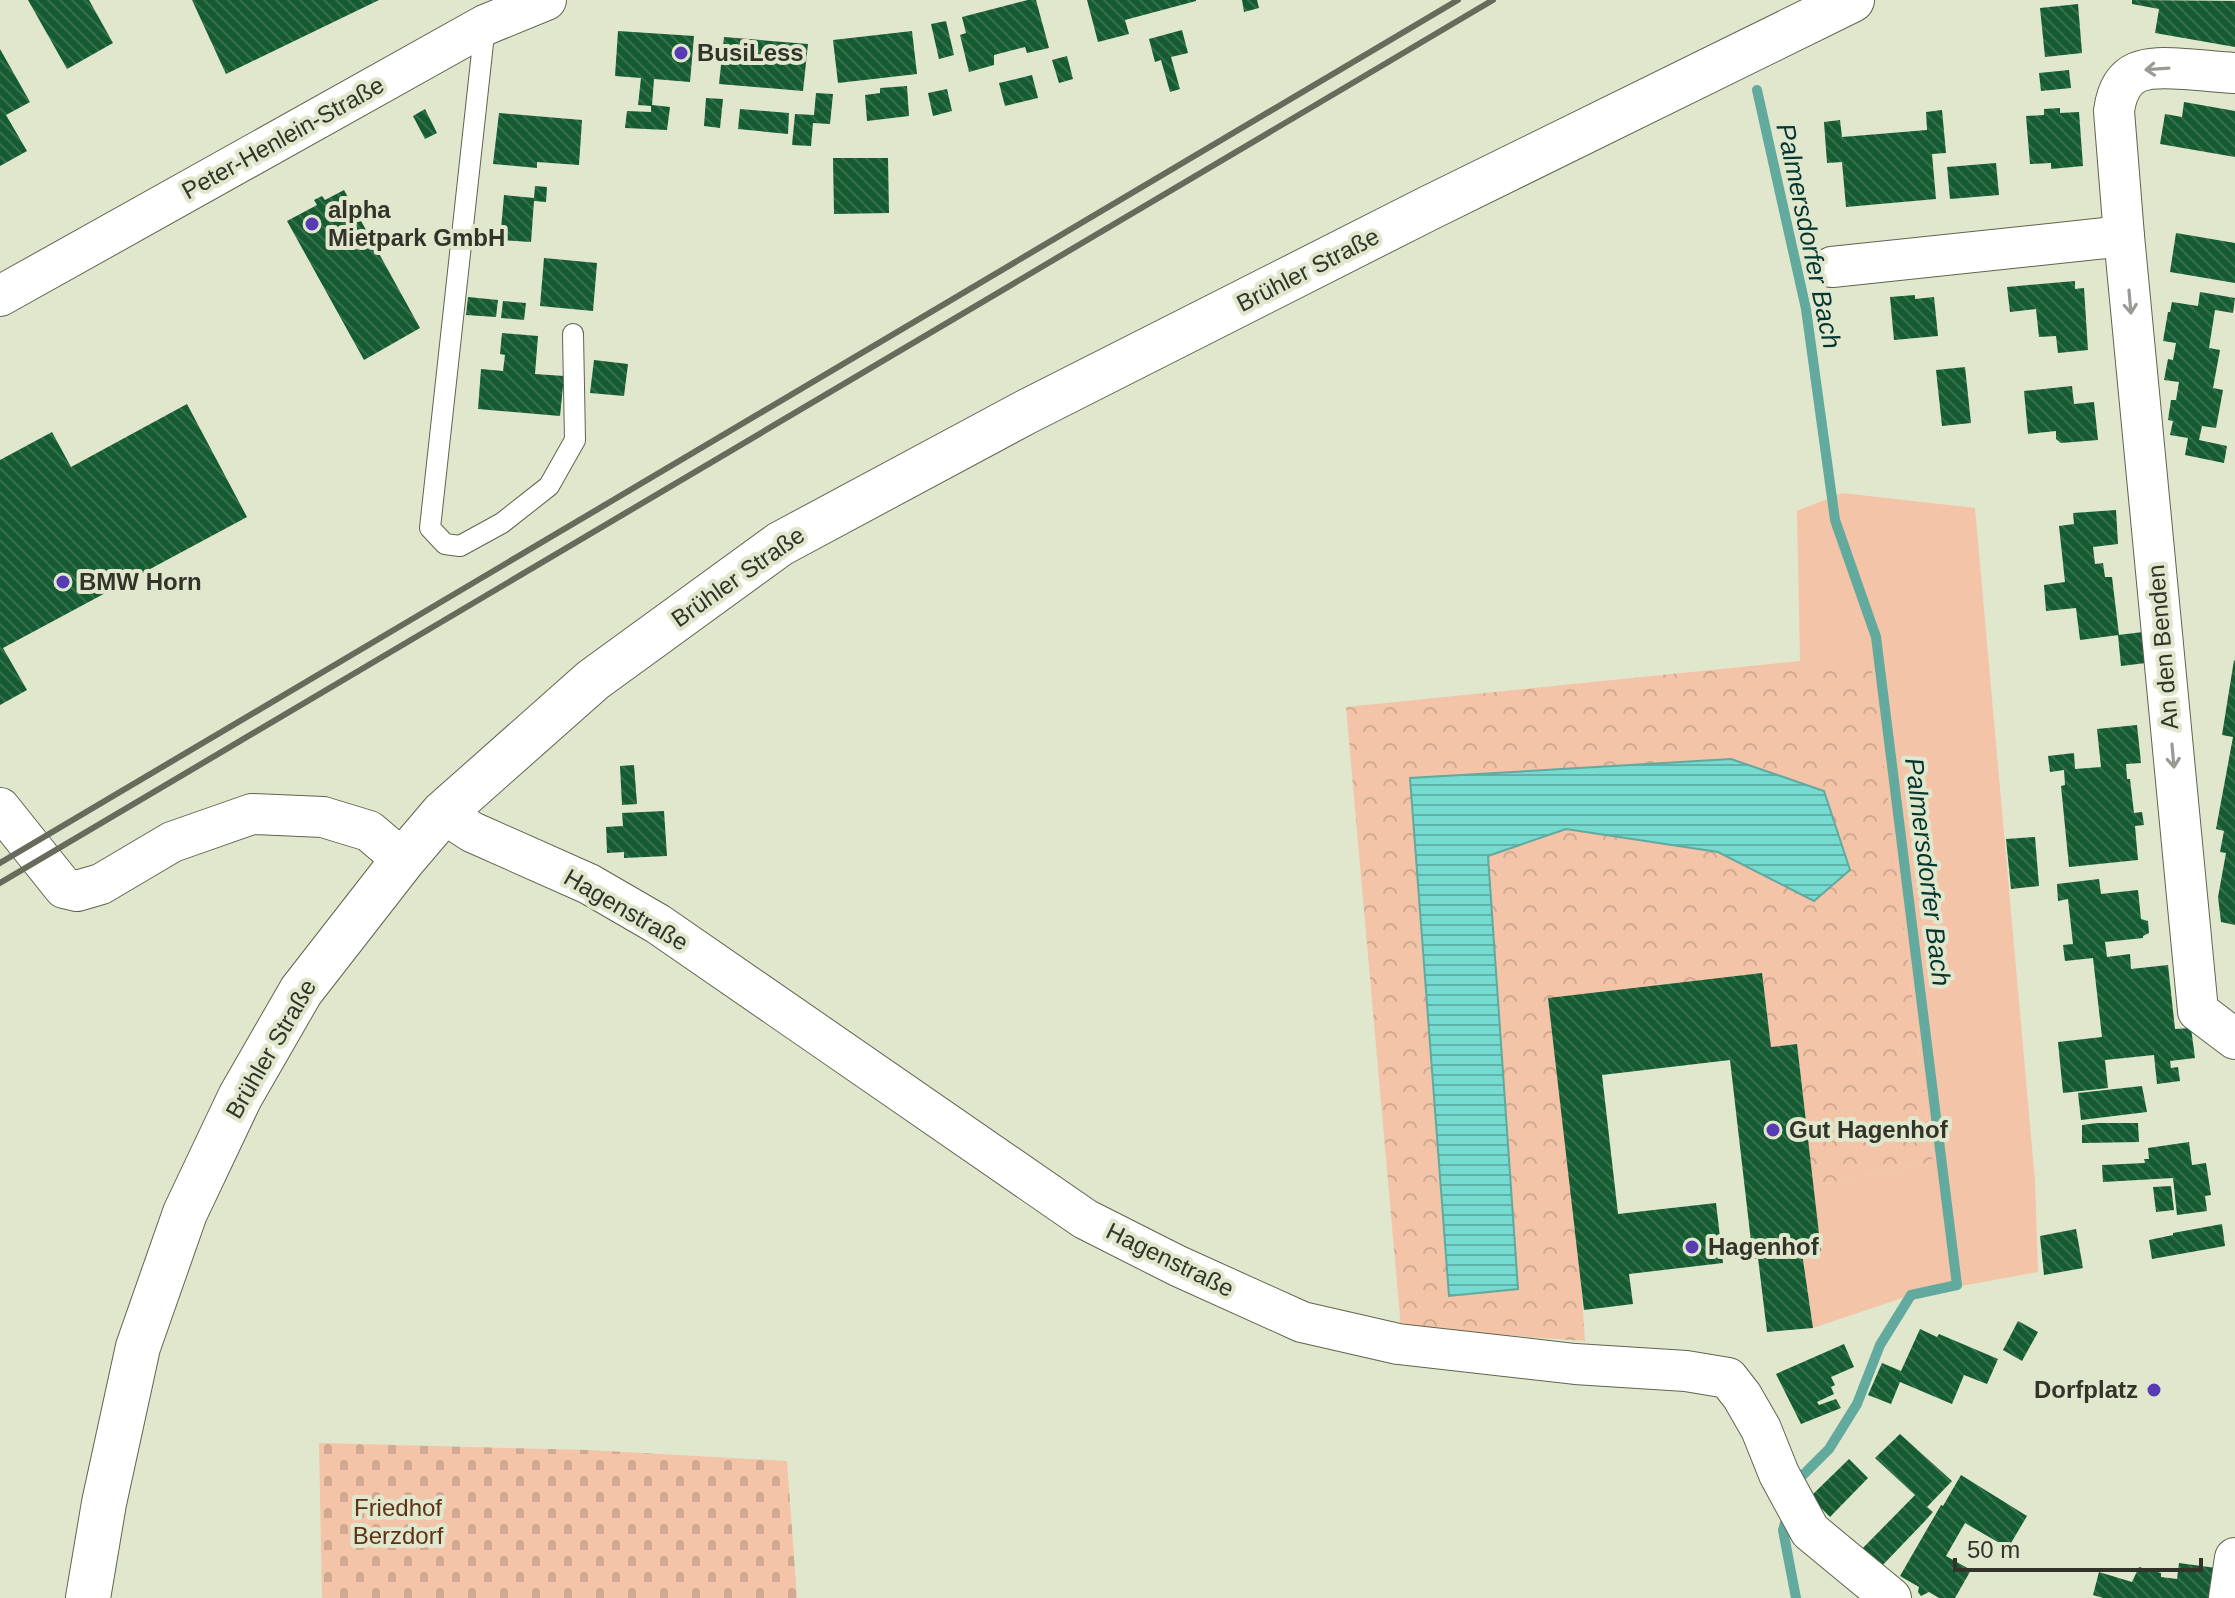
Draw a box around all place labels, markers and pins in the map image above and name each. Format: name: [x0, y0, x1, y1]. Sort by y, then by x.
place label: BusiLess: [697, 39, 804, 66]
marker: BusiLess: [672, 44, 690, 62]
place label: alpha Mietpark GmbH: [328, 196, 505, 251]
marker: alpha Mietpark GmbH: [303, 215, 321, 233]
place label: BMW Horn: [79, 568, 202, 595]
marker: BMW Horn: [54, 573, 72, 591]
place label: Gut Hagenhof: [1789, 1116, 1949, 1143]
marker: Gut Hagenhof: [1764, 1121, 1782, 1139]
place label: Hagenhof: [1708, 1233, 1820, 1260]
marker: Hagenhof: [1683, 1238, 1701, 1256]
place label: Dorfplatz: [2034, 1376, 2138, 1403]
marker: Dorfplatz: [2145, 1381, 2163, 1399]

